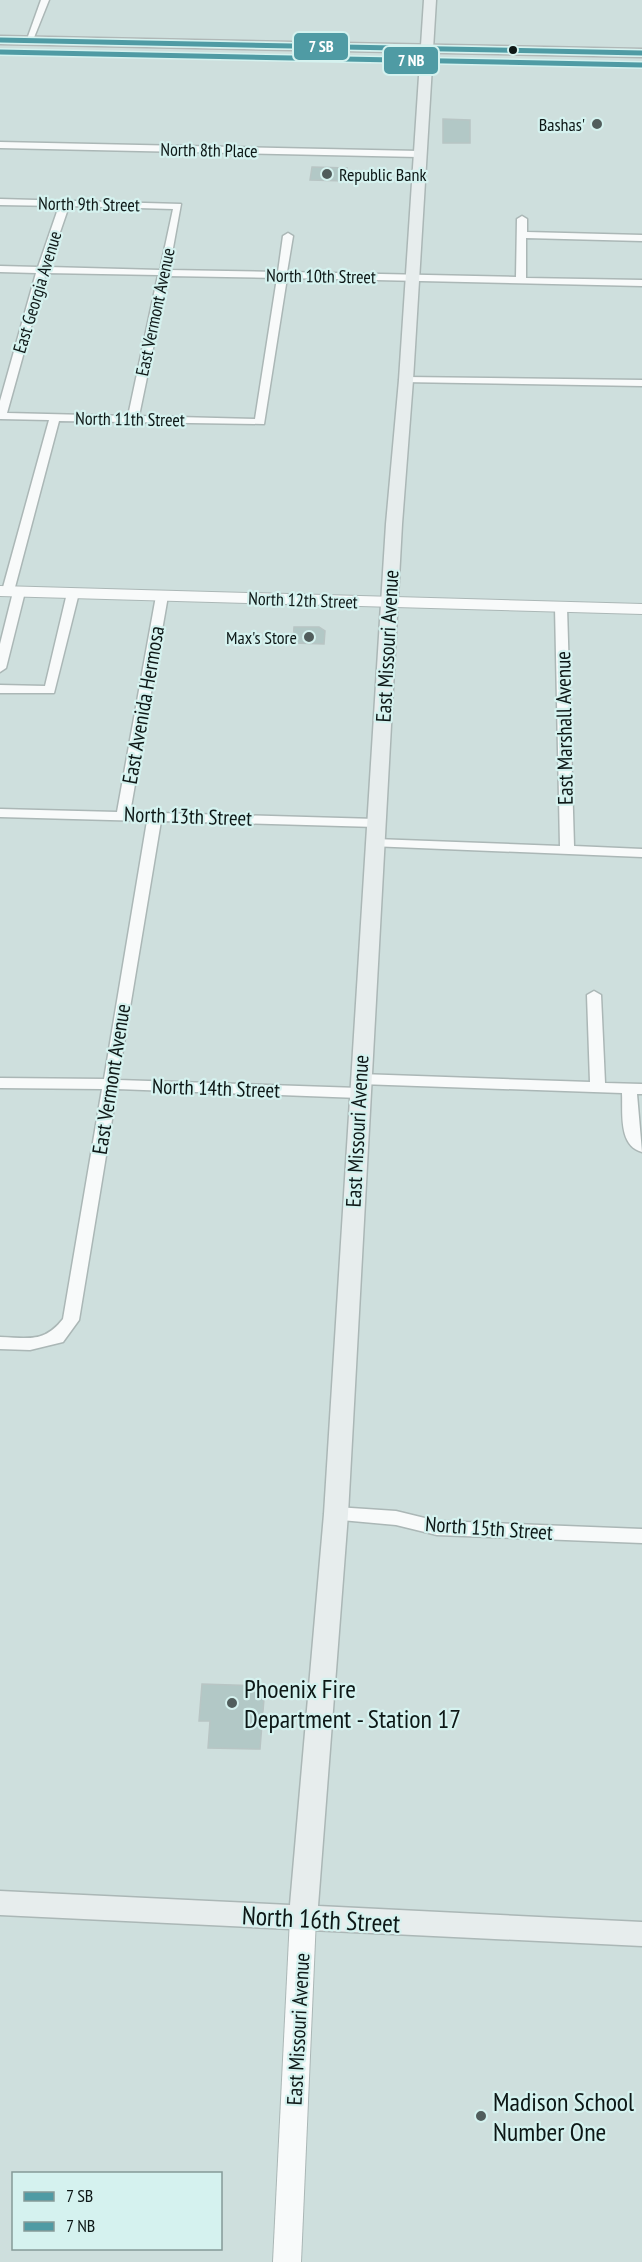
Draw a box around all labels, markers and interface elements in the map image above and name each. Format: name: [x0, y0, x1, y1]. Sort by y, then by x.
line badge: 7 SB: [293, 32, 349, 61]
text: 7 SB: [308, 36, 334, 56]
unlabelled marker: [507, 44, 519, 56]
line badge: 7 NB: [383, 46, 439, 75]
text: 7 NB: [398, 50, 425, 70]
place label: Bashas': [539, 113, 585, 136]
marker: Bashas': [590, 117, 604, 131]
street label: North 8th Place: [160, 138, 258, 162]
place label: Republic Bank: [339, 163, 426, 186]
marker: Republic Bank: [320, 167, 334, 181]
street label: North 9th Street: [38, 192, 140, 216]
street label: East Georgia Avenue: [8, 228, 66, 356]
street label: East Vermont Avenue: [130, 246, 180, 378]
street label: North 10th Street: [266, 264, 376, 288]
street label: North 11th Street: [75, 407, 185, 431]
street label: East Missouri Avenue: [370, 569, 404, 723]
street label: North 12th Street: [248, 587, 358, 613]
street label: East Avenida Hermosa: [116, 624, 170, 786]
place label: Max's Store: [226, 626, 297, 649]
marker: Max's Store: [302, 630, 316, 644]
street label: East Marshall Avenue: [549, 651, 579, 805]
street label: North 13th Street: [124, 800, 253, 832]
street label: East Vermont Avenue: [86, 1002, 136, 1156]
street label: East Missouri Avenue: [340, 1054, 374, 1208]
street label: North 14th Street: [152, 1072, 281, 1104]
street label: North 15th Street: [424, 1510, 554, 1546]
place label: Phoenix Fire Department - Station 17: [244, 1672, 461, 1735]
marker: Phoenix Fire Department - Station 17: [225, 1696, 239, 1710]
street label: North 16th Street: [241, 1898, 401, 1940]
street label: East Missouri Avenue: [281, 1952, 315, 2106]
place label: Madison School Number One: [493, 2085, 634, 2148]
marker: Madison School Number One: [474, 2109, 488, 2123]
legend: [12, 2172, 222, 2250]
text: 7 SB: [66, 2184, 93, 2207]
text: 7 NB: [66, 2214, 95, 2237]

